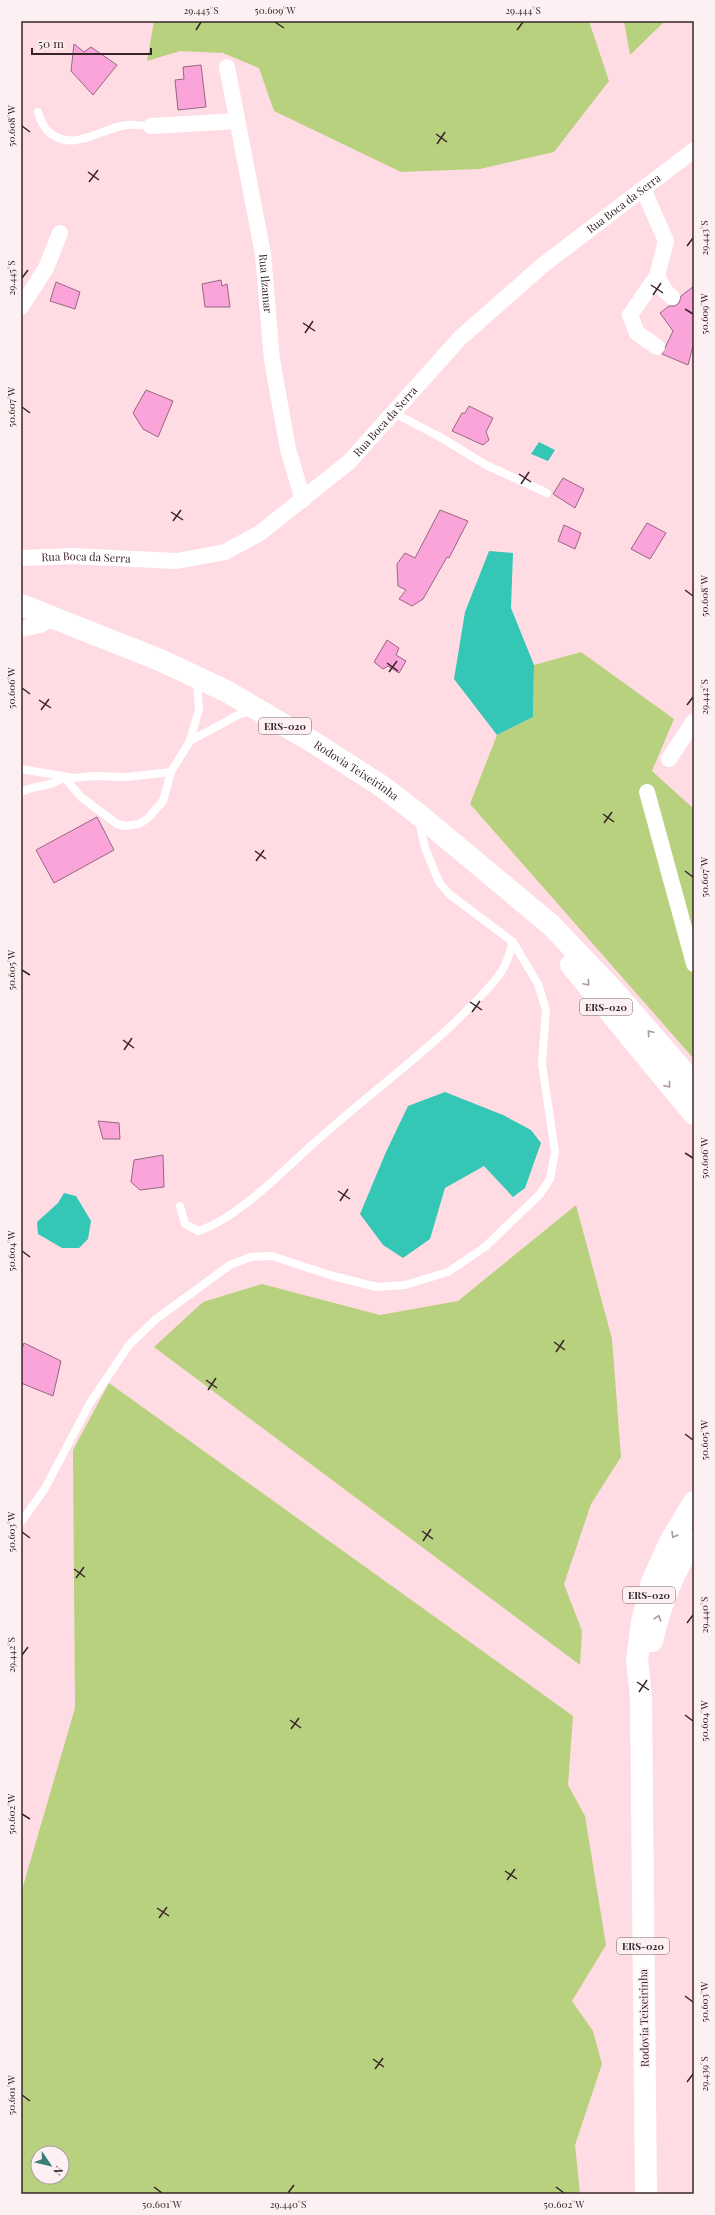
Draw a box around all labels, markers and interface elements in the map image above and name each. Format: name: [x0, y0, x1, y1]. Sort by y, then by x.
text: 29.445°S: [183, 3, 219, 17]
text: 50.609°W: [255, 3, 296, 17]
text: 29.444°S: [505, 3, 541, 17]
scale bar: [32, 30, 151, 56]
text: 50 m: [38, 35, 64, 51]
text: 50.608°W: [4, 104, 18, 147]
street label: Rua Boca da Serra: [583, 170, 664, 236]
text: 29.443°S: [697, 220, 711, 256]
street label: Rua Ilzamar: [256, 253, 276, 314]
text: 29.445°S: [4, 260, 18, 296]
text: 50.609°W: [697, 293, 711, 334]
street label: Rua Boca da Serra: [349, 383, 421, 459]
text: 50.607°W: [4, 386, 18, 427]
street label: Rua Boca da Serra: [41, 548, 131, 566]
text: 50.608°W: [697, 574, 711, 617]
text: 50.606°W: [4, 666, 18, 709]
text: 29.442°S: [697, 679, 711, 715]
road number: ERS-020: [259, 718, 311, 734]
street label: Rodovia Teixeirinha: [311, 737, 402, 804]
text: 50.607°W: [697, 856, 711, 897]
text: 50.605°W: [4, 949, 18, 990]
one-way arrow: [582, 979, 589, 986]
road number: ERS-020: [580, 999, 632, 1015]
one-way arrow: [648, 1030, 655, 1038]
one-way arrow: [663, 1080, 670, 1087]
text: 50.606°W: [697, 1136, 711, 1179]
text: 50.604°W: [4, 1230, 18, 1271]
text: 50.605°W: [697, 1419, 711, 1460]
text: 50.603°W: [4, 1511, 18, 1552]
one-way arrow: [671, 1531, 679, 1538]
road number: ERS-020: [623, 1587, 675, 1603]
text: 29.440°S: [697, 1597, 711, 1633]
one-way arrow: [653, 1615, 662, 1622]
text: 29.442°S: [4, 1637, 18, 1673]
text: 50.604°W: [697, 1700, 711, 1741]
text: 50.602°W: [4, 1793, 18, 1834]
road number: ERS-020: [617, 1938, 669, 1954]
street label: Rodovia Teixeirinha: [635, 1968, 652, 2067]
text: 50.603°W: [697, 1981, 711, 2022]
text: 29.439°S: [697, 2056, 711, 2092]
text: 50.601°W: [4, 2074, 18, 2115]
north arrow: [30, 2145, 70, 2185]
text: N: [50, 2163, 67, 2179]
text: 50.601°W: [142, 2197, 183, 2211]
text: 29.440°S: [270, 2197, 306, 2211]
text: 50.602°W: [544, 2197, 585, 2211]

